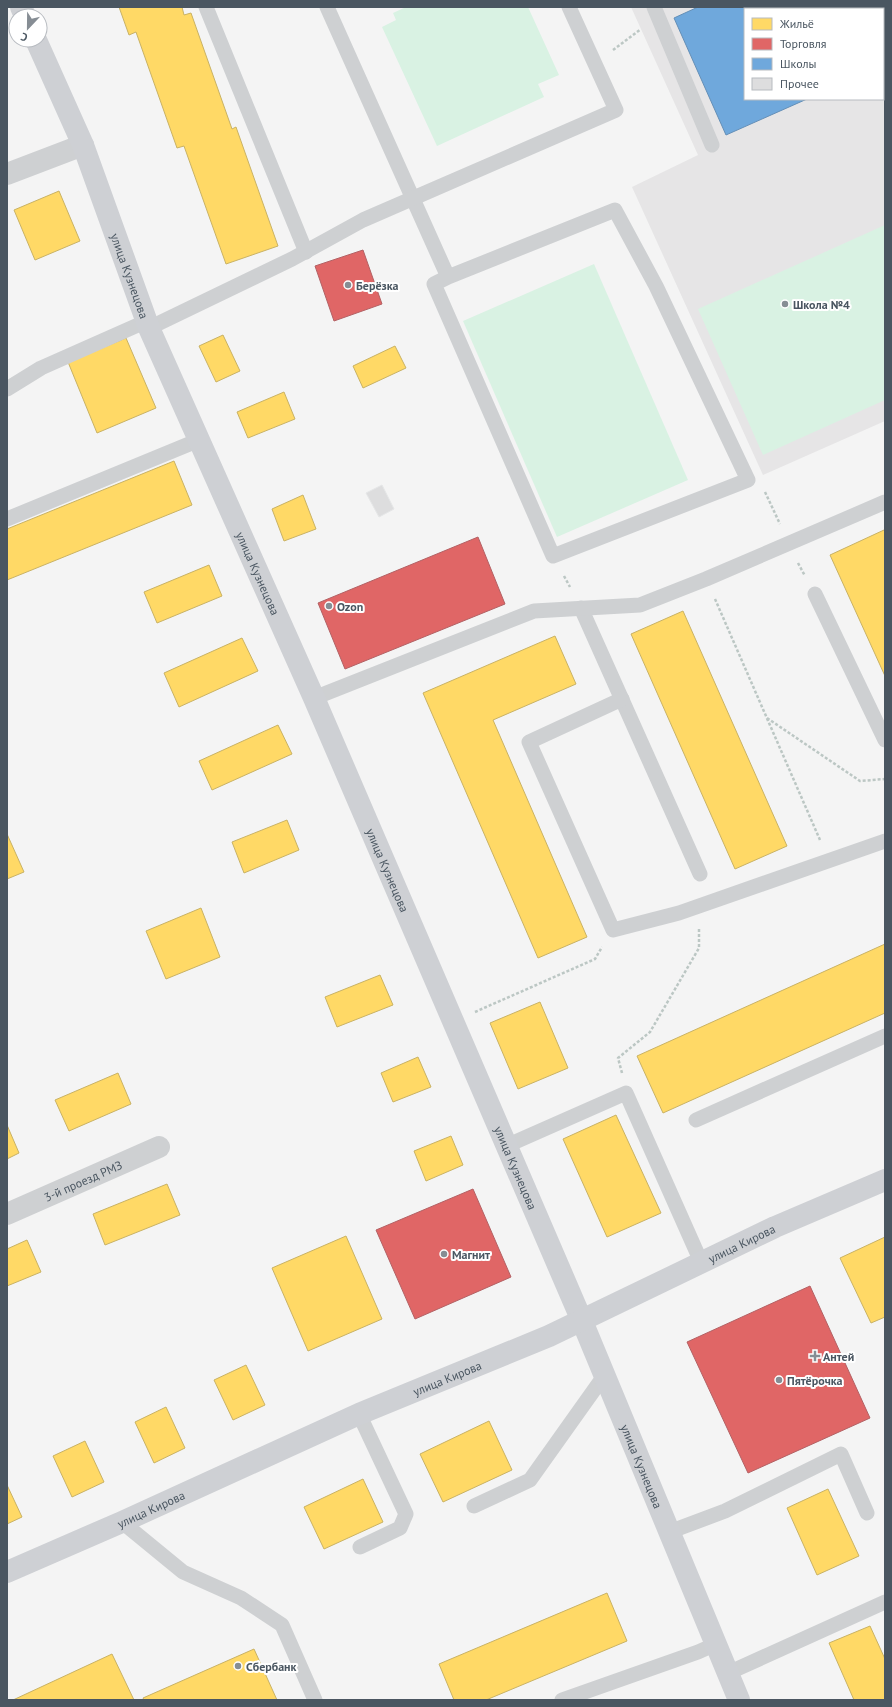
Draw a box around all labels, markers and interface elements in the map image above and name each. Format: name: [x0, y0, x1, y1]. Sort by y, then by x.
north arrow: [8, 8, 48, 48]
legend: [744, 8, 884, 100]
text: Жильё: [779, 16, 814, 31]
text: С: [19, 30, 30, 45]
text: Торговля: [780, 36, 826, 51]
text: Школы: [780, 56, 816, 71]
text: Прочее: [780, 76, 819, 91]
street label: улица Кузнецова: [108, 231, 152, 320]
place label: Берёзка: [356, 278, 399, 293]
marker: Берёзка: [343, 280, 353, 290]
place label: Школа №4: [793, 297, 850, 312]
marker: Школа №4: [780, 299, 790, 309]
street label: улица Кузнецова: [233, 529, 283, 617]
place label: Ozon: [337, 599, 363, 614]
marker: Ozon: [324, 601, 334, 611]
street label: улица Кузнецова: [363, 826, 413, 914]
street label: улица Кузнецова: [491, 1124, 541, 1212]
street label: 3-й проезд РМЗ: [42, 1157, 124, 1204]
street label: улица Кирова: [706, 1221, 778, 1266]
place label: Магнит: [452, 1247, 490, 1262]
marker: Магнит: [439, 1249, 449, 1259]
place label: Антей: [823, 1349, 854, 1364]
marker: Антей: [810, 1351, 820, 1361]
street label: улица Кирова: [411, 1357, 483, 1399]
place label: Пятёрочка: [787, 1373, 843, 1388]
marker: Пятёрочка: [774, 1375, 784, 1385]
street label: улица Кузнецова: [618, 1422, 666, 1510]
street label: улица Кирова: [115, 1487, 187, 1531]
place label: Сбербанк: [246, 1659, 297, 1674]
marker: Сбербанк: [233, 1661, 243, 1671]

